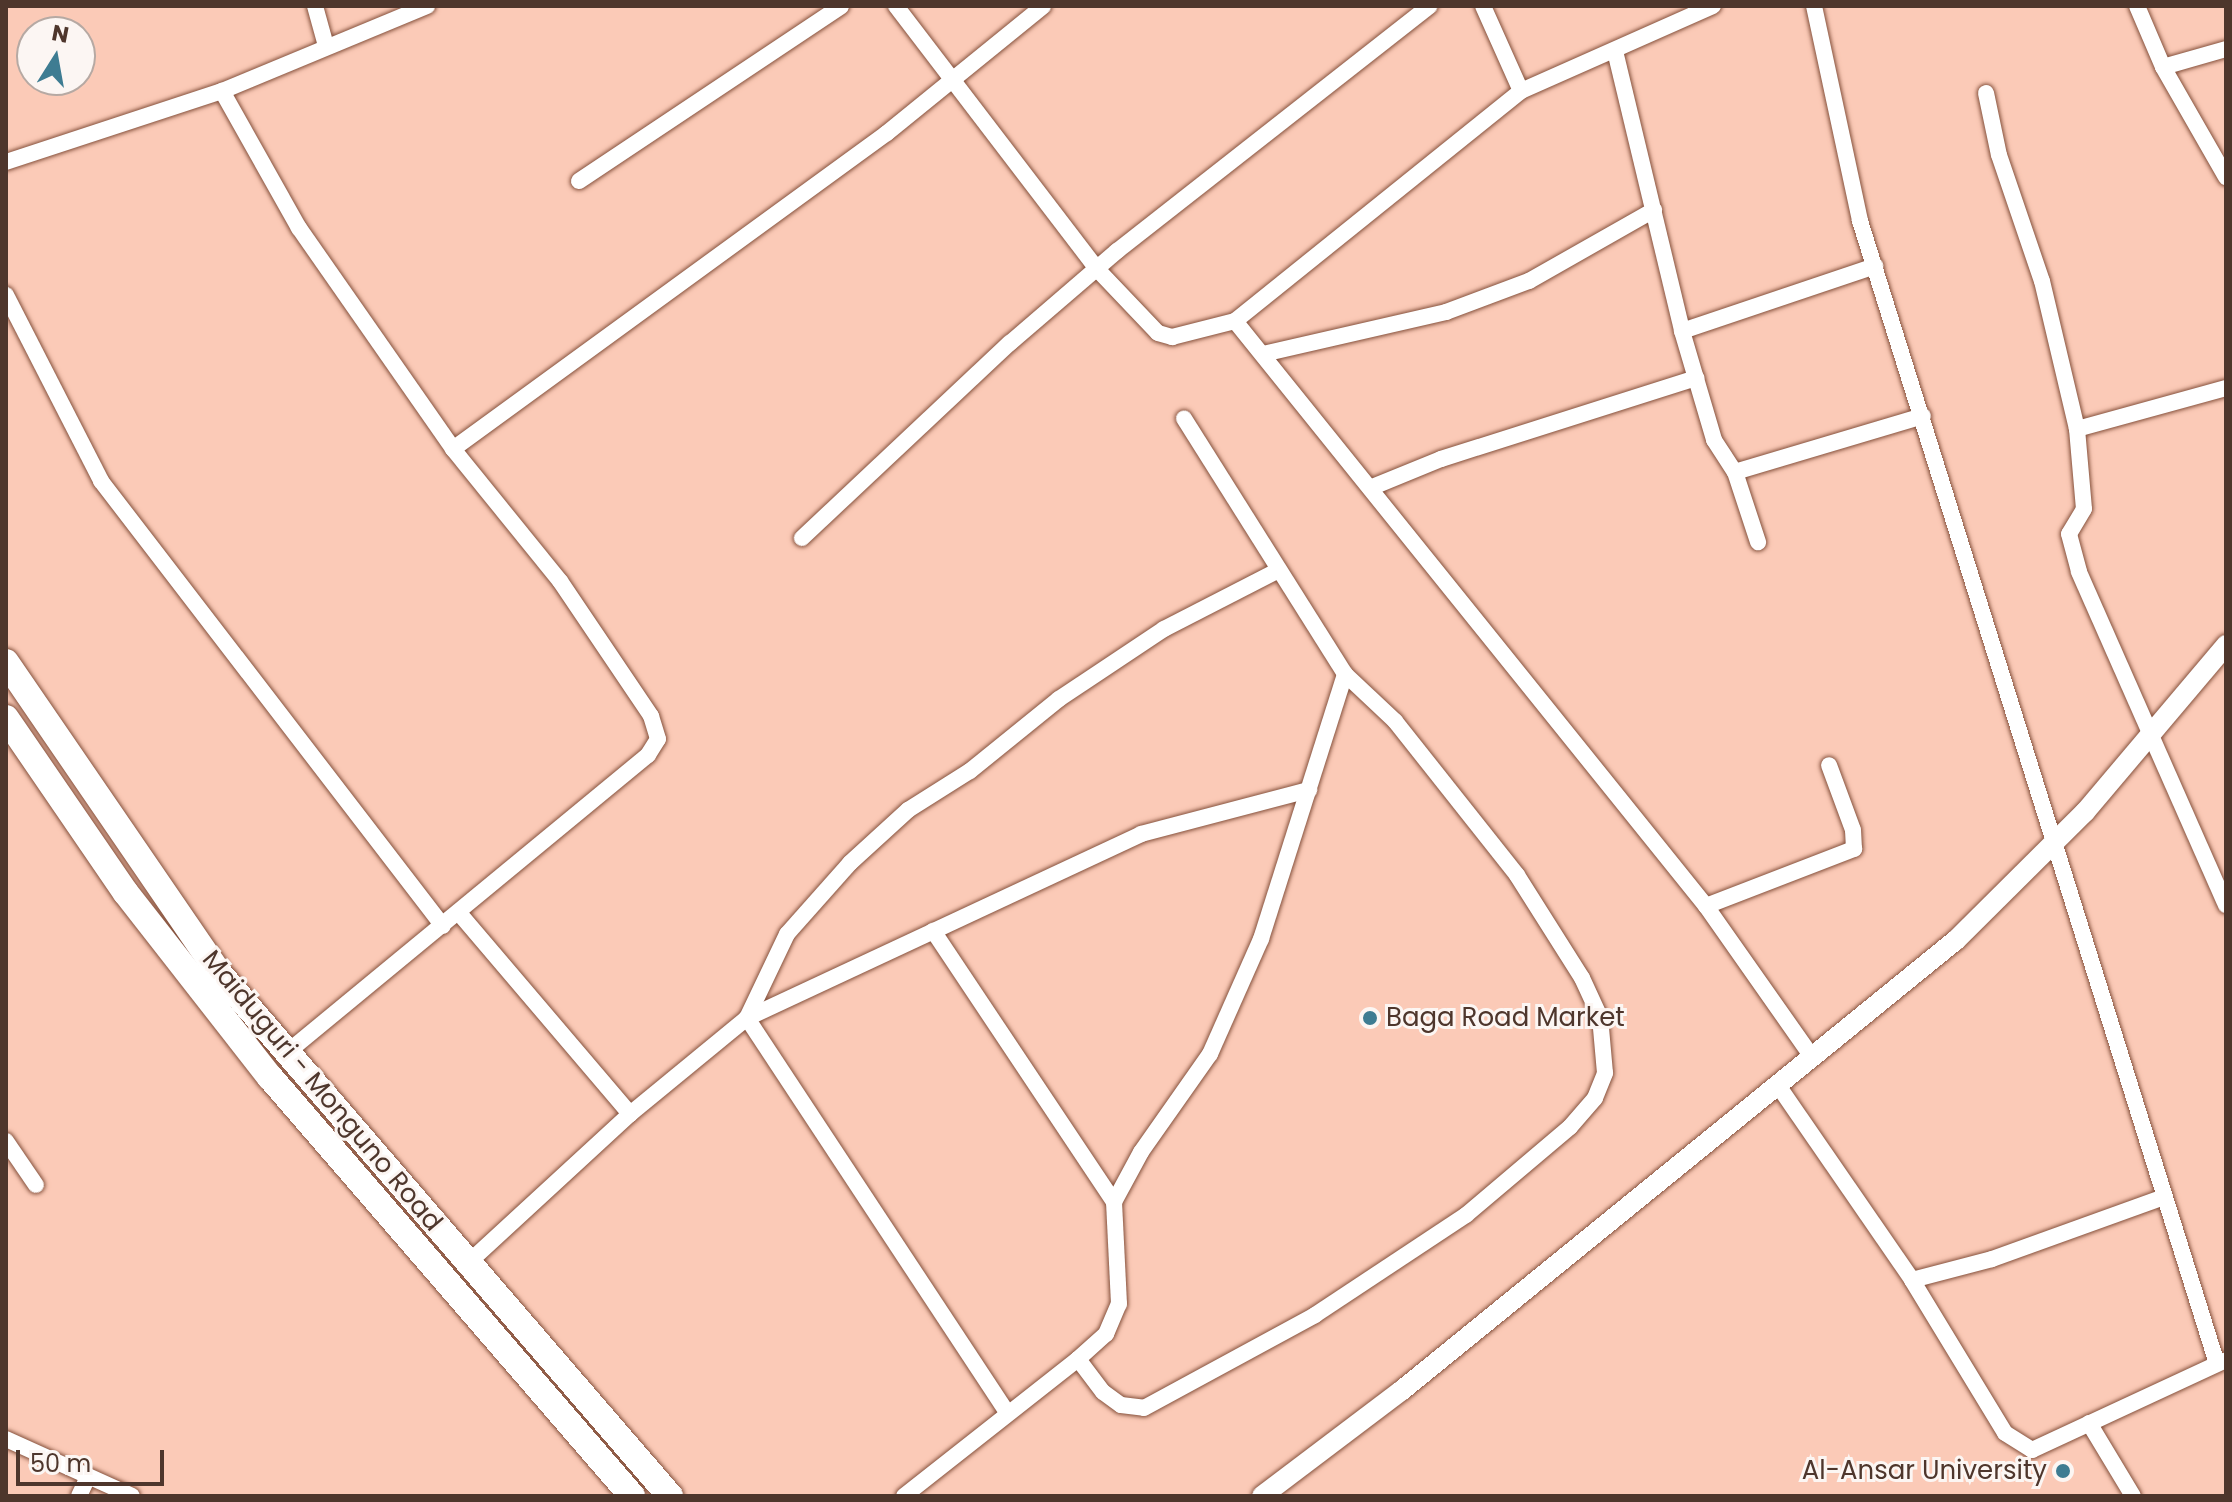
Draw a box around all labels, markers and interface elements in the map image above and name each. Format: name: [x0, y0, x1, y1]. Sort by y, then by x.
north arrow: [16, 16, 96, 96]
text: N: [49, 17, 71, 51]
street label: Maiduguri - Monguno Road: [195, 944, 449, 1238]
place label: Baga Road Market: [1386, 1002, 1625, 1034]
marker: Baga Road Market: [1361, 1009, 1379, 1027]
scale bar: [20, 1434, 168, 1484]
text: 50 m: [30, 1447, 91, 1480]
place label: Al-Ansar University: [1802, 1455, 2047, 1487]
marker: Al-Ansar University: [2054, 1462, 2072, 1480]

